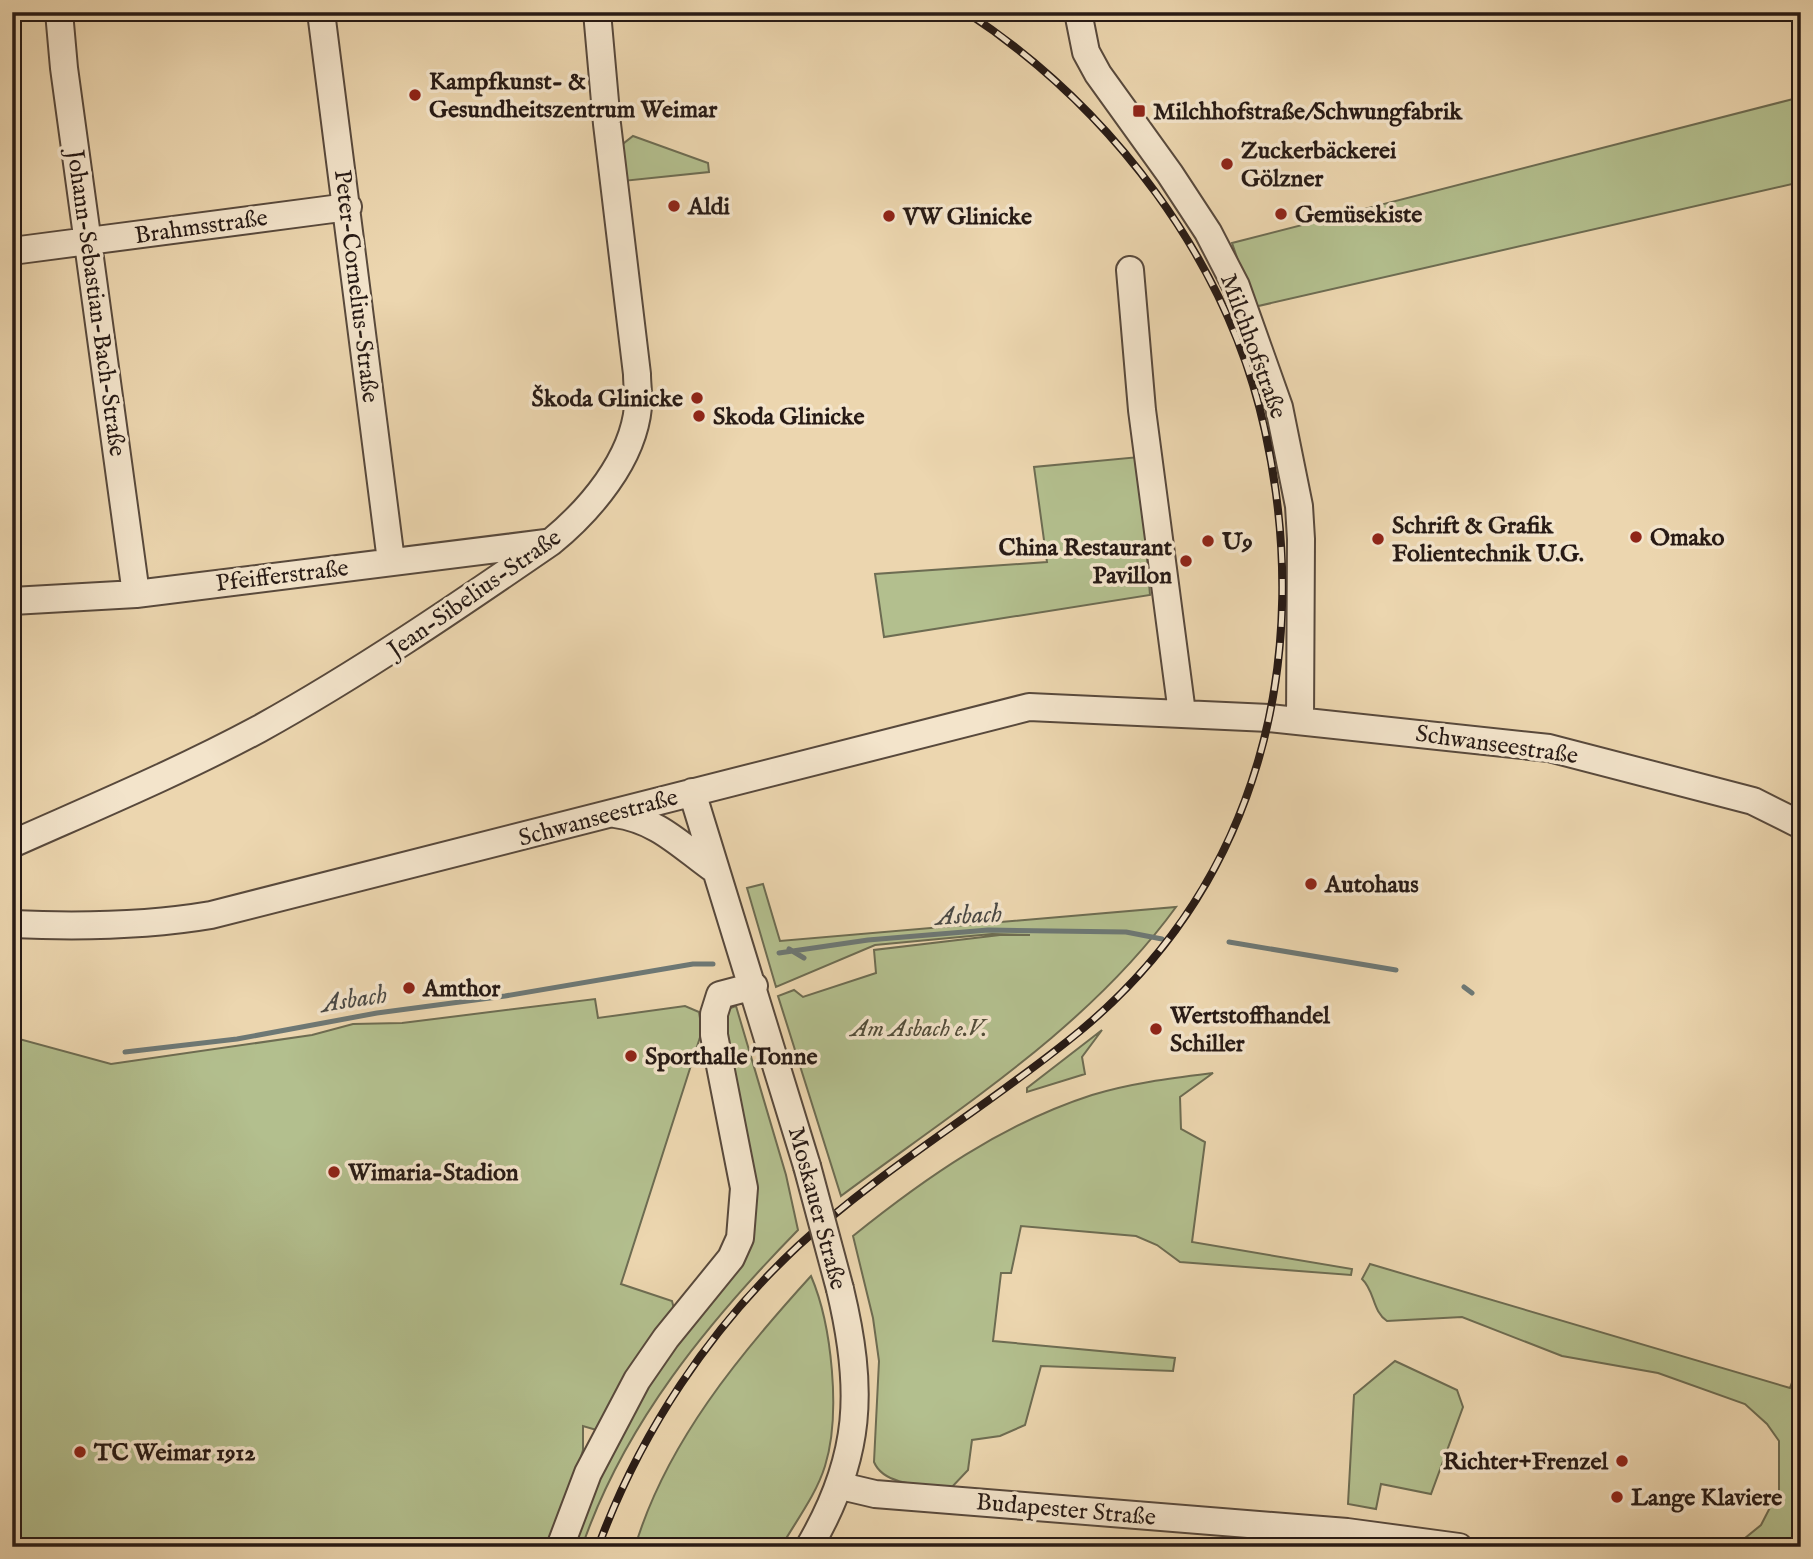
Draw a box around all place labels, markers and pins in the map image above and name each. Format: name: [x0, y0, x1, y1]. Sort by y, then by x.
place label: Kampfkunst- & Gesundheitszentrum Weimar: [429, 67, 717, 126]
marker: Kampfkunst- & Gesundheitszentrum Weimar: [407, 87, 423, 103]
place label: Milchhofstraße/Schwungfabrik: [1153, 97, 1463, 128]
marker: Milchhofstraße/Schwungfabrik: [1131, 103, 1147, 119]
place label: Zuckerbäckerei Gölzner: [1241, 136, 1397, 195]
marker: Zuckerbäckerei Gölzner: [1219, 156, 1235, 172]
place label: Aldi: [687, 192, 730, 223]
marker: Aldi: [666, 198, 682, 214]
place label: Gemüsekiste: [1295, 200, 1422, 231]
place label: VW Glinicke: [902, 202, 1032, 233]
marker: Gemüsekiste: [1273, 206, 1289, 222]
marker: VW Glinicke: [881, 208, 897, 224]
place label: Škoda Glinicke: [532, 384, 683, 415]
marker: Škoda Glinicke: [689, 390, 705, 406]
place label: Skoda Glinicke: [713, 402, 864, 433]
marker: Skoda Glinicke: [691, 408, 707, 424]
place label: Schrift & Grafik Folientechnik U.G.: [1392, 511, 1584, 570]
place label: Omako: [1650, 523, 1724, 554]
place label: U9: [1221, 527, 1253, 558]
marker: Omako: [1628, 529, 1644, 545]
marker: Schrift & Grafik Folientechnik U.G.: [1370, 531, 1386, 547]
place label: China Restaurant Pavillon: [998, 533, 1173, 592]
marker: U9: [1200, 533, 1216, 549]
marker: China Restaurant Pavillon: [1178, 553, 1194, 569]
place label: Autohaus: [1324, 870, 1419, 901]
marker: Autohaus: [1303, 876, 1319, 892]
place label: Amthor: [422, 974, 500, 1005]
marker: Amthor: [401, 980, 417, 996]
place label: Wertstoffhandel Schiller: [1169, 1001, 1330, 1060]
marker: Wertstoffhandel Schiller: [1148, 1021, 1164, 1037]
place label: Sporthalle Tonne: [645, 1042, 817, 1073]
marker: Sporthalle Tonne: [623, 1048, 639, 1064]
place label: Wimaria-Stadion: [347, 1158, 519, 1189]
marker: Wimaria-Stadion: [326, 1164, 342, 1180]
place label: TC Weimar 1912: [93, 1438, 255, 1469]
marker: TC Weimar 1912: [72, 1444, 88, 1460]
place label: Richter+Frenzel: [1443, 1447, 1608, 1478]
marker: Richter+Frenzel: [1614, 1453, 1630, 1469]
place label: Lange Klaviere: [1631, 1483, 1782, 1514]
marker: Lange Klaviere: [1609, 1489, 1625, 1505]

